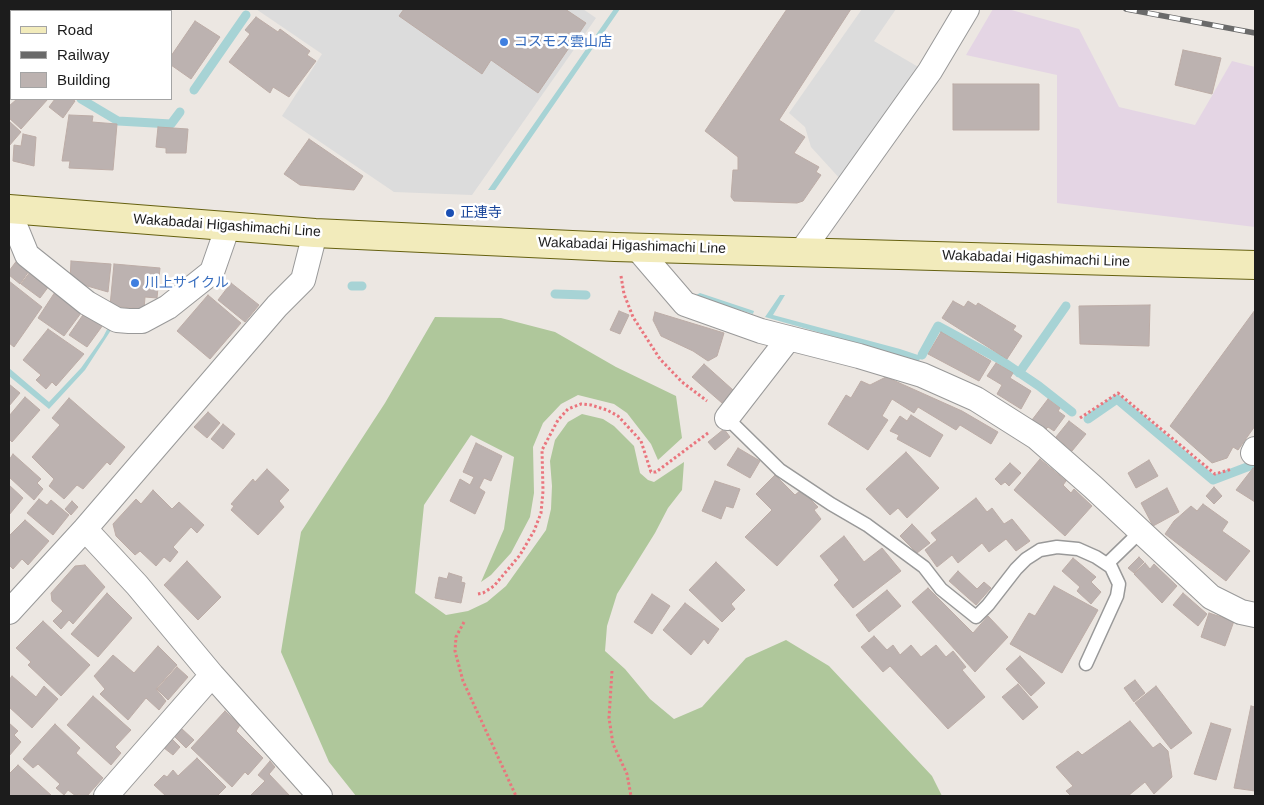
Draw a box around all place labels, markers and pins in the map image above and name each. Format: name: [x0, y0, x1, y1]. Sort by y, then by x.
place label: コスモス雲山店: [514, 34, 612, 50]
marker: コスモス雲山店: [498, 36, 510, 48]
place label: 正連寺: [460, 205, 502, 221]
marker: 正連寺: [444, 207, 456, 219]
place label: 川上サイクル: [145, 275, 229, 291]
marker: 川上サイクル: [129, 277, 141, 289]

